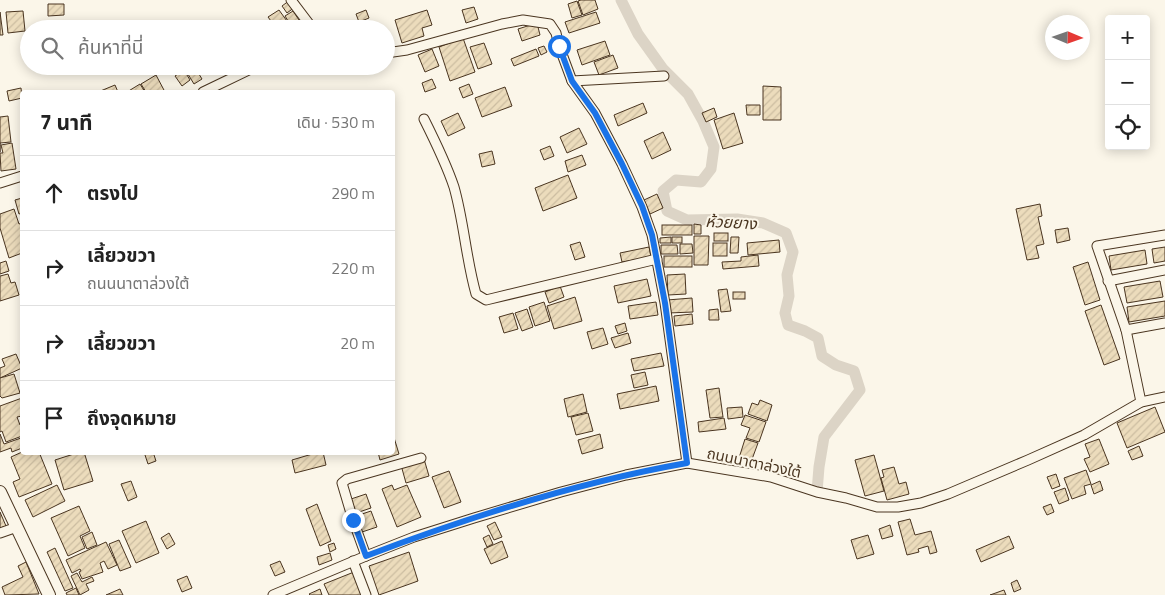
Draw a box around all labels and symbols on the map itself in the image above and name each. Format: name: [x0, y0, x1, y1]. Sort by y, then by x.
north arrow: [1045, 15, 1090, 60]
route start: [548, 35, 571, 58]
water label: ห้วยยาง: [705, 209, 759, 235]
street label: ถนนนาตาล่วงใต้: [705, 441, 803, 484]
route end: [342, 509, 365, 532]

